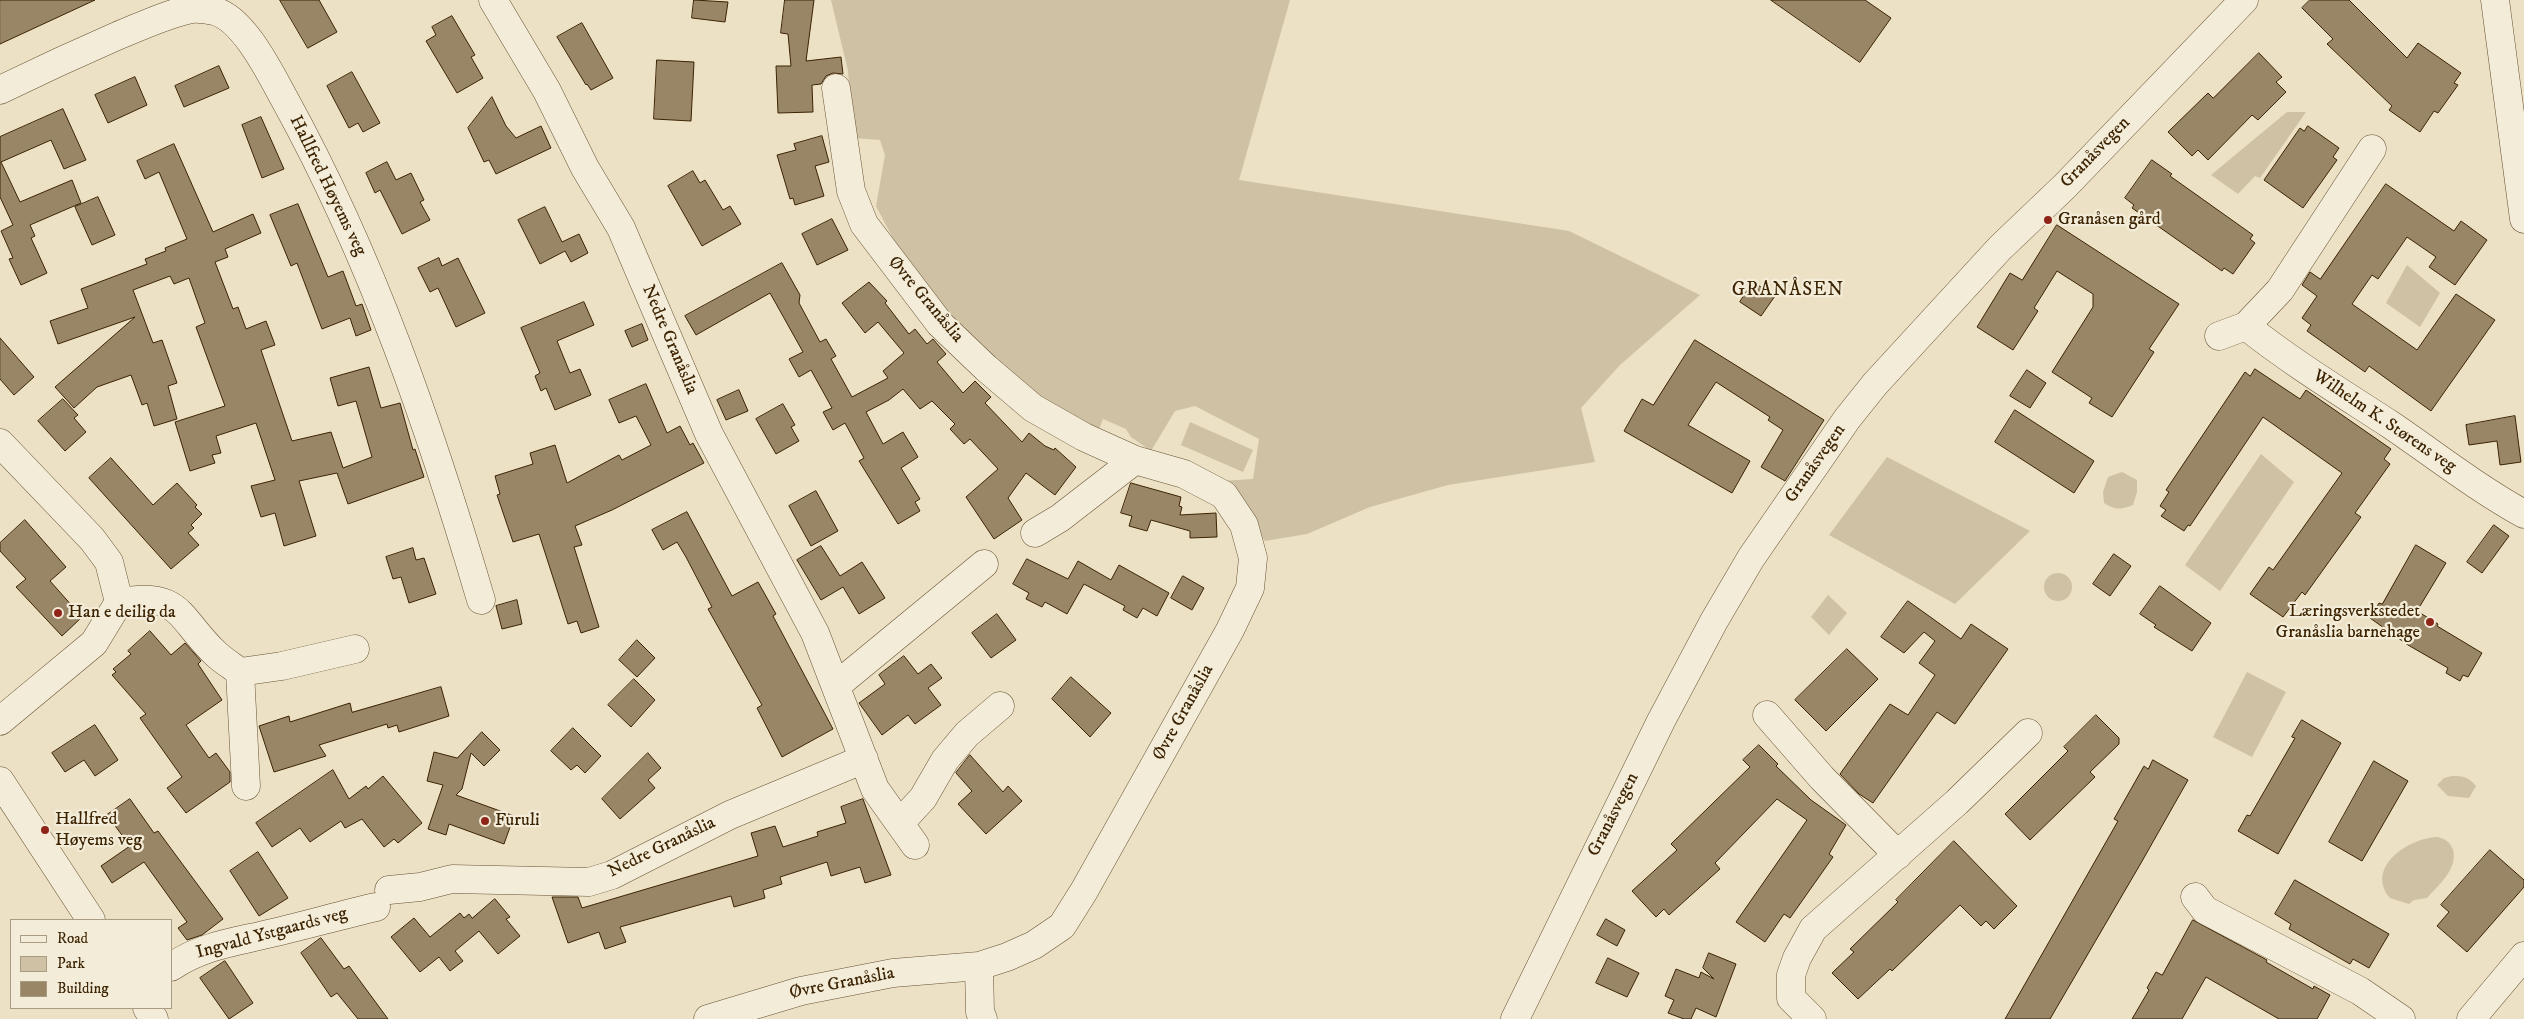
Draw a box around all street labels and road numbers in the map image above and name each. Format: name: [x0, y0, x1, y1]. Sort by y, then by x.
street label: Hallfred Høyems veg: [284, 112, 370, 260]
street label: Granåsvegen: [2057, 113, 2135, 193]
street label: Øvre Granåslia: [883, 252, 967, 348]
street label: Nedre Granåslia: [636, 282, 702, 398]
street label: Wilhelm K. Størens veg: [2308, 366, 2460, 478]
street label: Granåsvegen: [1781, 421, 1851, 507]
street label: Øvre Granåslia: [1149, 661, 1219, 765]
street label: Granåsvegen: [1584, 770, 1644, 860]
street label: Nedre Granåslia: [605, 813, 719, 883]
street label: Ingvald Ystgaards veg: [194, 903, 350, 965]
street label: Øvre Granåslia: [788, 963, 896, 1005]

